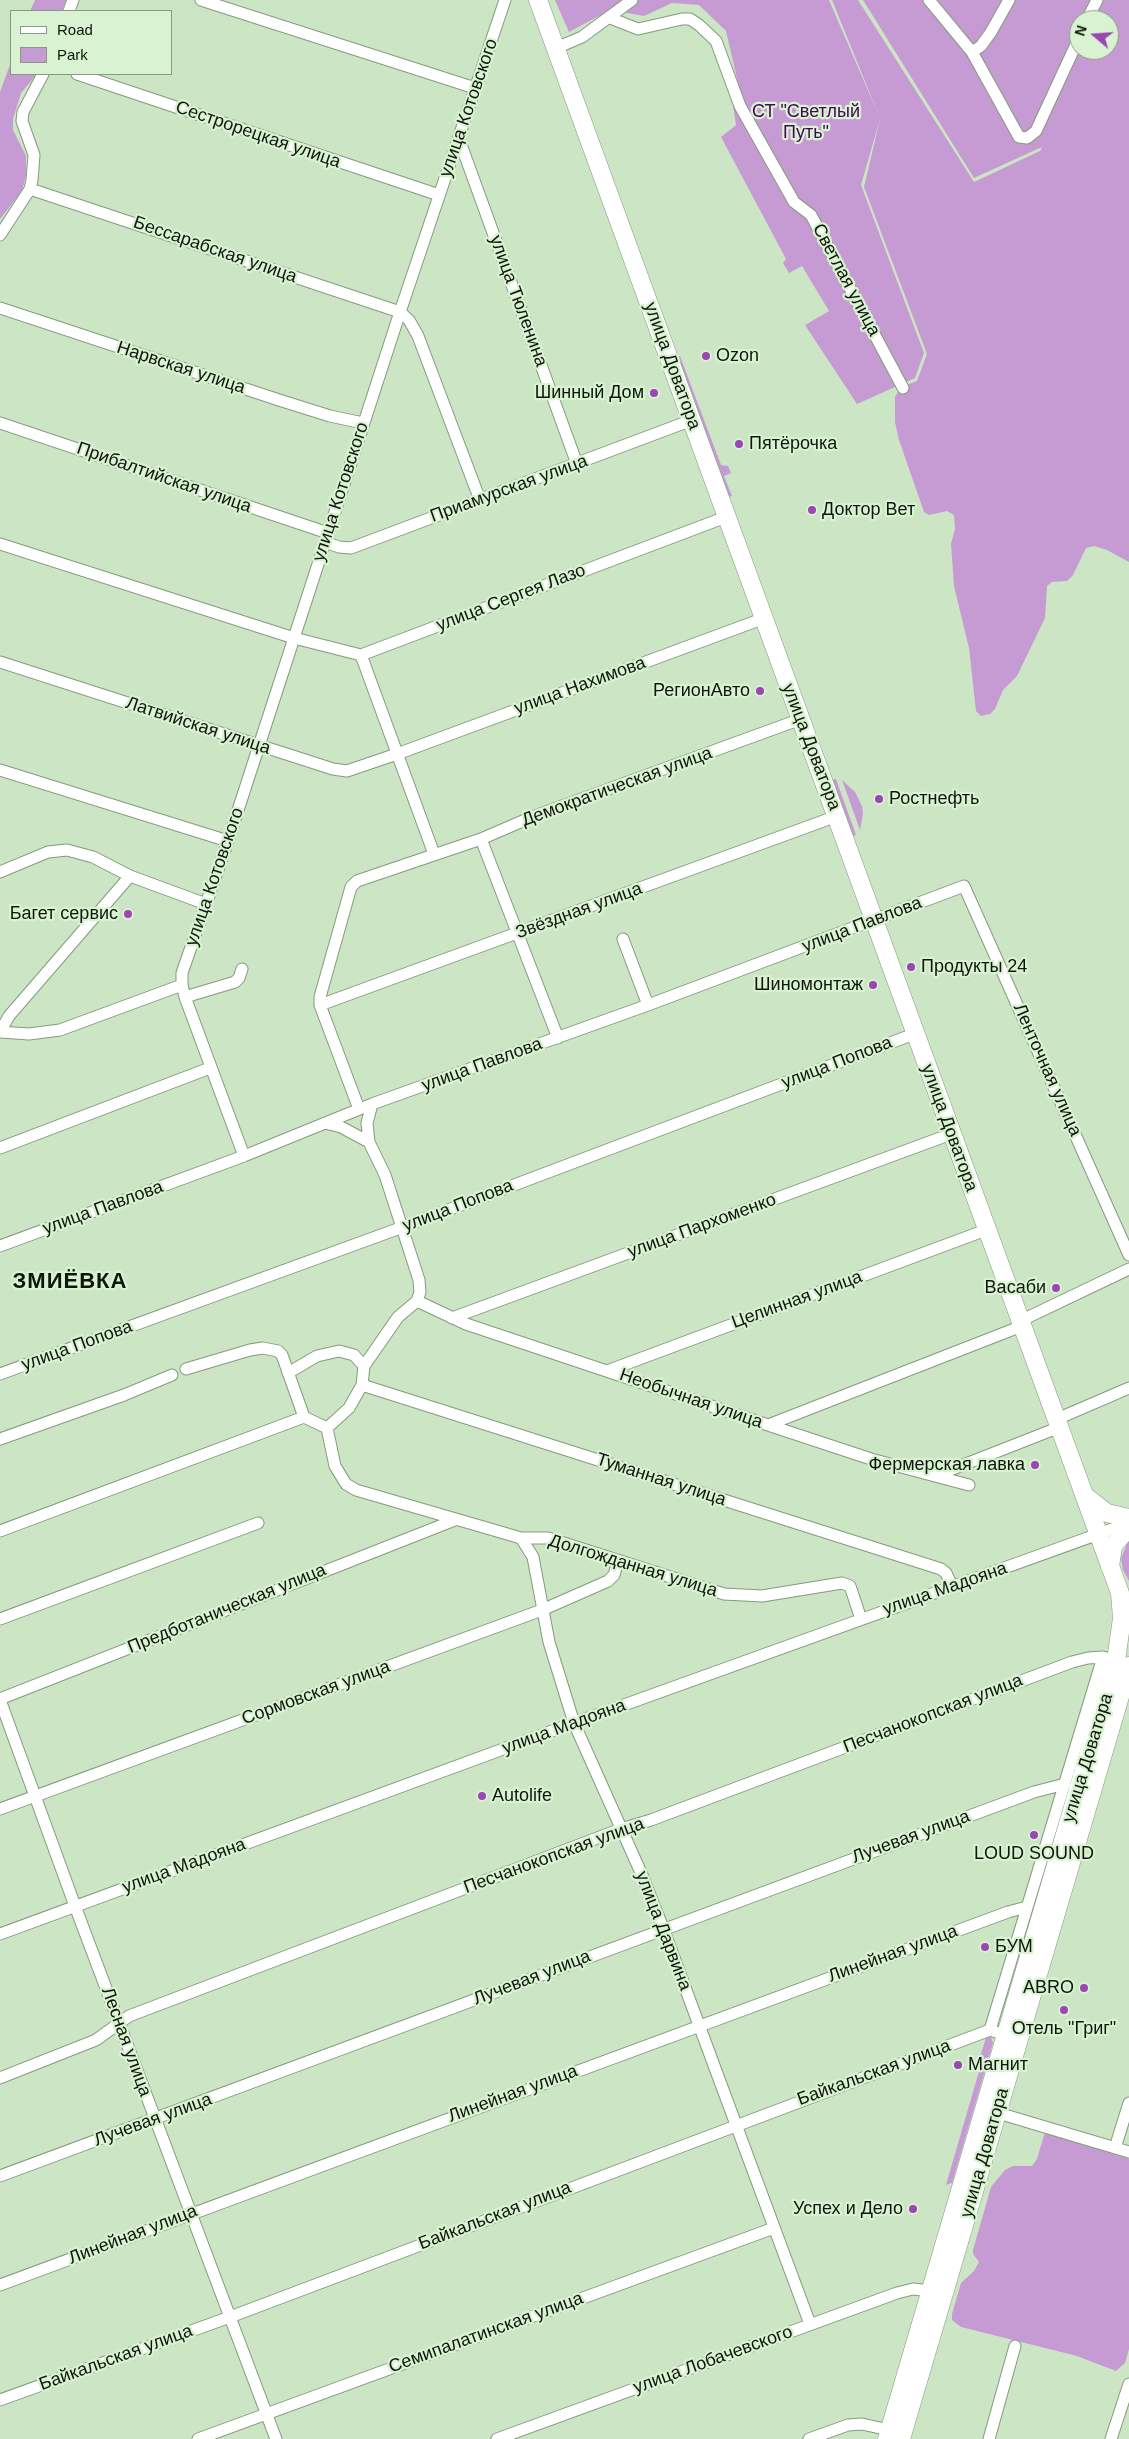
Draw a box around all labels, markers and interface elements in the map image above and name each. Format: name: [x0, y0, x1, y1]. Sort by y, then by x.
legend: [10, 10, 172, 75]
north arrow: [1069, 10, 1119, 60]
text: Road: [57, 21, 93, 38]
text: N: [1072, 23, 1090, 38]
street label: улица Котовского: [435, 36, 503, 180]
text: Park: [57, 46, 88, 63]
street label: Сестрорецкая улица: [173, 97, 343, 173]
park label: СТ "Светлый Путь": [752, 101, 860, 144]
street label: Бессарабская улица: [130, 212, 300, 288]
street label: Светлая улица: [807, 220, 885, 340]
street label: улица Тюленина: [484, 232, 552, 370]
street label: улица Доватора: [639, 299, 705, 433]
street label: Нарвская улица: [114, 337, 248, 399]
place label: Ozon: [716, 345, 759, 367]
marker: Ozon: [700, 350, 712, 362]
place label: Шинный Дом: [535, 382, 644, 404]
marker: Шинный Дом: [648, 387, 660, 399]
street label: улица Котовского: [308, 420, 374, 564]
place label: Пятёрочка: [749, 433, 837, 455]
street label: Прибалтийская улица: [74, 438, 254, 518]
marker: Пятёрочка: [733, 438, 745, 450]
street label: Приамурская улица: [427, 450, 591, 528]
place label: Доктор Вет: [822, 499, 915, 521]
marker: Доктор Вет: [806, 504, 818, 516]
street label: улица Сергея Лазо: [433, 560, 589, 636]
street label: улица Нахимова: [511, 652, 649, 720]
place label: РегионАвто: [653, 680, 750, 702]
street label: улица Доватора: [777, 681, 845, 813]
marker: РегионАвто: [754, 685, 766, 697]
street label: Латвийская улица: [123, 692, 273, 760]
street label: Демократическая улица: [519, 742, 715, 832]
place label: Ростнефть: [889, 788, 979, 810]
marker: Ростнефть: [873, 793, 885, 805]
street label: улица Котовского: [181, 805, 249, 949]
street label: Звёздная улица: [513, 878, 645, 944]
street label: улица Павлова: [799, 892, 925, 958]
place label: Багет сервис: [10, 903, 118, 925]
marker: Багет сервис: [122, 908, 134, 920]
place label: Продукты 24: [921, 956, 1027, 978]
marker: Продукты 24: [905, 961, 917, 973]
place label: Шиномонтаж: [754, 974, 863, 996]
marker: Шиномонтаж: [867, 979, 879, 991]
street label: Ленточная улица: [1008, 1000, 1086, 1140]
street label: улица Попова: [779, 1032, 895, 1094]
street label: улица Павлова: [419, 1033, 545, 1097]
street label: улица Доватора: [916, 1061, 982, 1195]
street label: улица Попова: [400, 1175, 516, 1237]
street label: улица Павлова: [40, 1176, 166, 1240]
street label: улица Пархоменко: [625, 1189, 779, 1263]
street label: Целинная улица: [729, 1266, 865, 1334]
district label: ЗМИЁВКА: [12, 1269, 128, 1295]
place label: Васаби: [985, 1277, 1046, 1299]
marker: Васаби: [1050, 1282, 1062, 1294]
street label: улица Попова: [19, 1316, 135, 1376]
street label: Необычная улица: [617, 1364, 765, 1434]
street label: Туманная улица: [593, 1449, 729, 1511]
place label: Фермерская лавка: [869, 1454, 1025, 1476]
marker: Фермерская лавка: [1029, 1459, 1041, 1471]
street label: Долгожданная улица: [546, 1530, 720, 1602]
street label: улица Мадояна: [880, 1558, 1010, 1620]
street label: Предботаническая улица: [125, 1559, 329, 1659]
street label: Сормовская улица: [239, 1656, 393, 1730]
street label: Песчанокопская улица: [840, 1670, 1026, 1758]
street label: улица Доватора: [1058, 1691, 1118, 1825]
street label: улица Мадояна: [499, 1695, 629, 1759]
place label: Autolife: [492, 1785, 552, 1807]
marker: Autolife: [476, 1790, 488, 1802]
street label: Лучевая улица: [849, 1806, 973, 1868]
street label: Песчанокопская улица: [461, 1813, 647, 1899]
marker: LOUD SOUND: [1028, 1829, 1040, 1841]
street label: улица Мадояна: [119, 1834, 249, 1898]
place label: LOUD SOUND: [974, 1843, 1094, 1865]
street label: улица Дарвина: [630, 1868, 696, 1994]
street label: Линейная улица: [825, 1921, 961, 1987]
place label: БУМ: [995, 1936, 1033, 1958]
marker: БУМ: [979, 1941, 991, 1953]
street label: Лучевая улица: [470, 1946, 594, 2010]
place label: ABRO: [1023, 1977, 1074, 1999]
marker: ABRO: [1078, 1982, 1090, 1994]
street label: Лесная улица: [96, 1984, 156, 2100]
marker: Отель "Григ": [1058, 2004, 1070, 2016]
place label: Отель "Григ": [1012, 2018, 1116, 2040]
street label: Байкальская улица: [794, 2035, 954, 2111]
place label: Магнит: [968, 2054, 1028, 2076]
marker: Магнит: [952, 2059, 964, 2071]
street label: Линейная улица: [445, 2061, 581, 2127]
street label: улица Доватора: [956, 2086, 1014, 2220]
street label: Лучевая улица: [91, 2089, 215, 2151]
street label: Байкальская улица: [416, 2177, 574, 2255]
place label: Успех и Дело: [793, 2198, 903, 2220]
street label: Линейная улица: [66, 2201, 200, 2269]
marker: Успех и Дело: [907, 2203, 919, 2215]
street label: Семипалатинская улица: [386, 2288, 586, 2378]
street label: Байкальская улица: [36, 2320, 196, 2396]
street label: улица Лобачевского: [630, 2321, 796, 2399]

